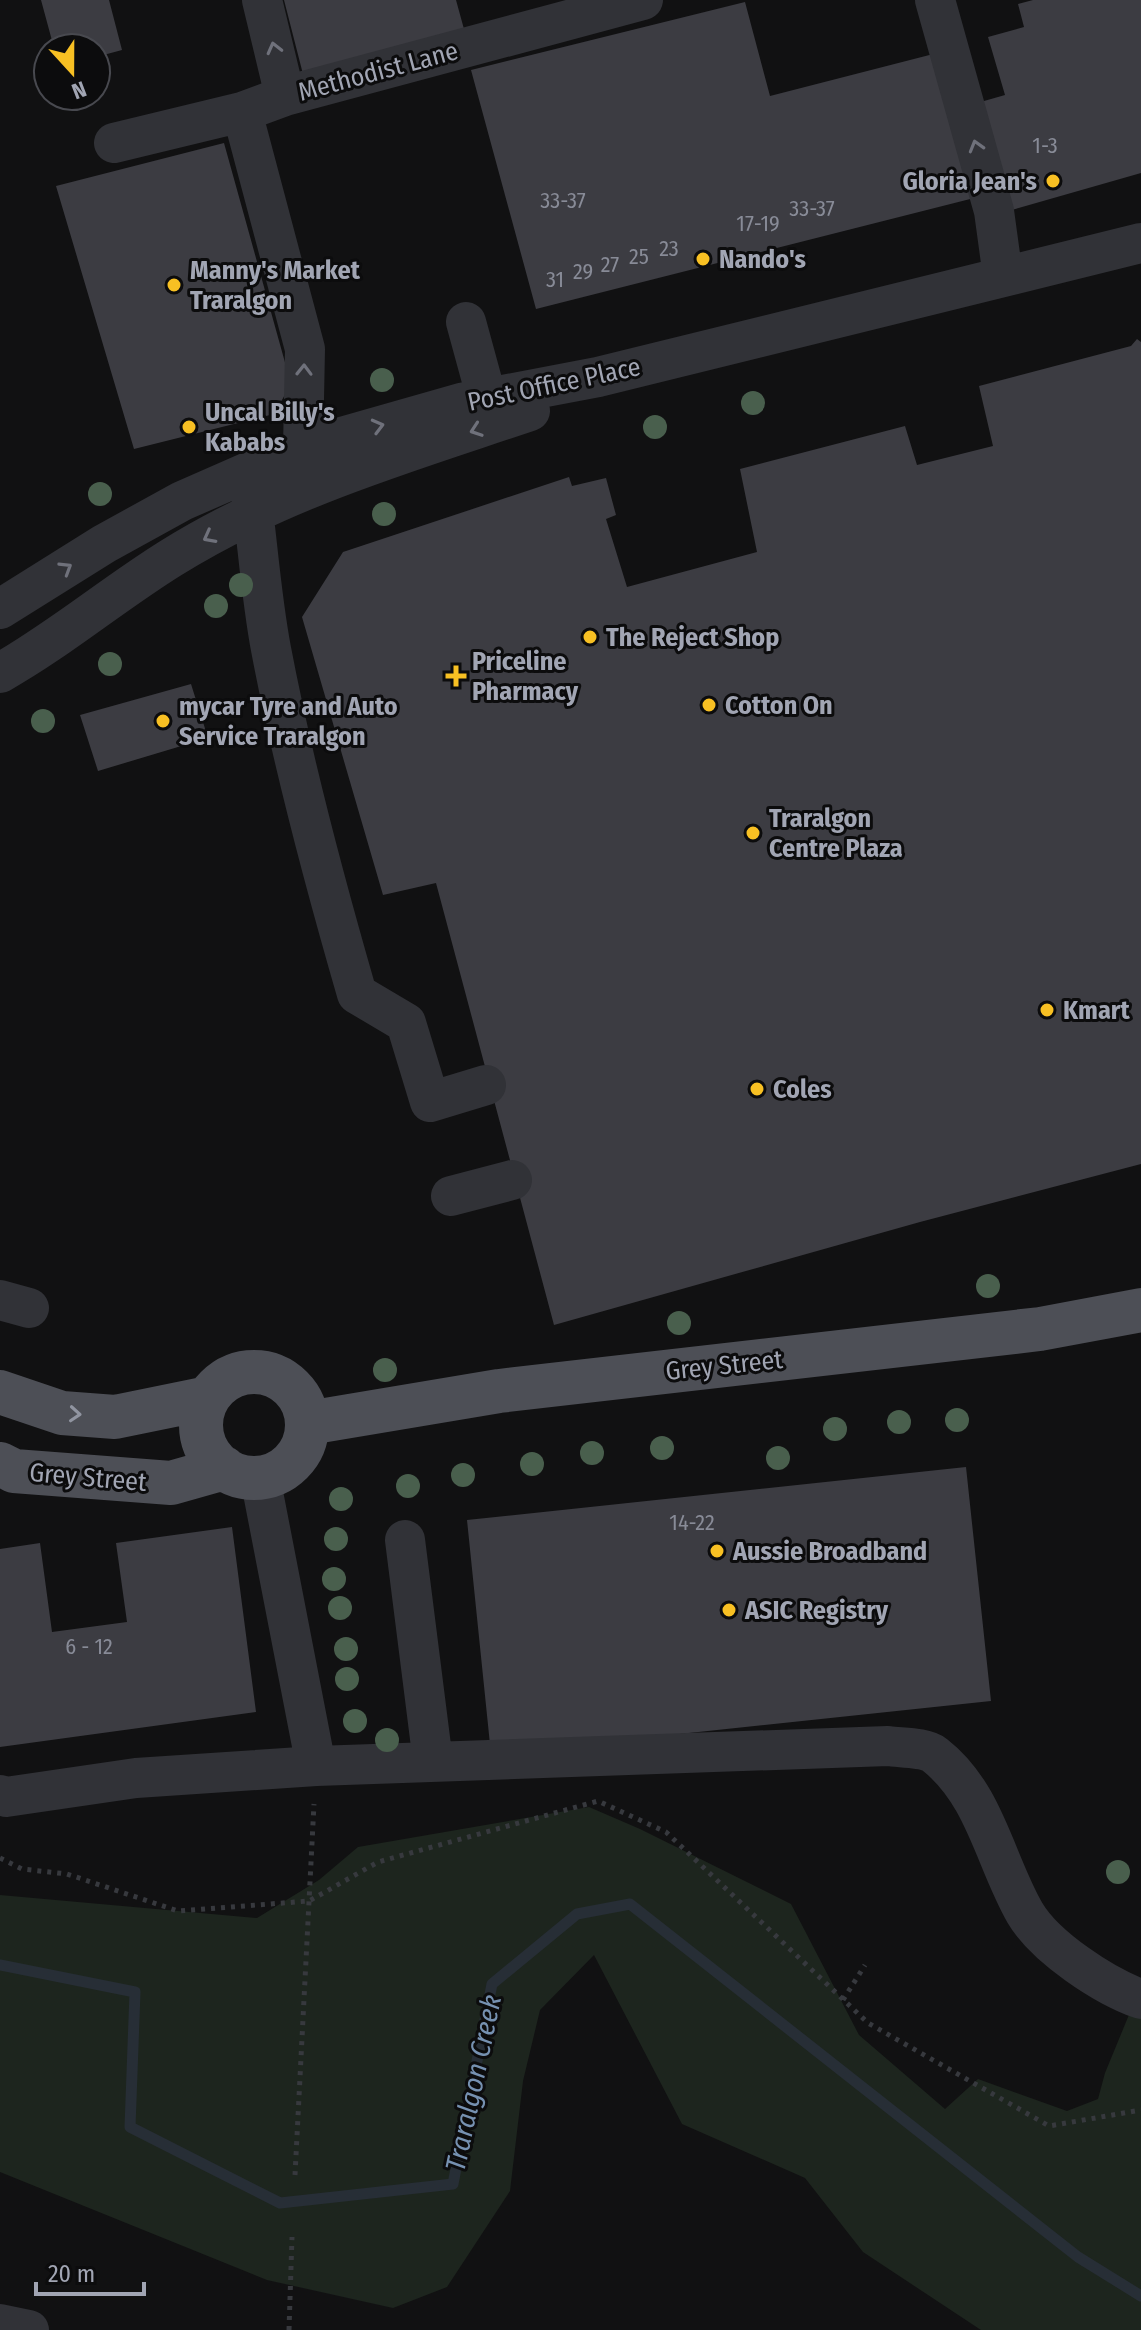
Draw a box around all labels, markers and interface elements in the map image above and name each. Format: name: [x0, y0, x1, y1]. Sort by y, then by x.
north arrow: [32, 32, 112, 112]
street label: Methodist Lane: [295, 35, 461, 108]
one-way arrow: [266, 42, 283, 55]
text: N: [68, 75, 90, 105]
house number: 1-3: [1032, 132, 1058, 159]
one-way arrow: [968, 139, 985, 153]
place label: Gloria Jean's: [902, 166, 1037, 197]
marker: Gloria Jean's: [1044, 172, 1062, 190]
house number: 33-37: [540, 187, 586, 214]
house number: 33-37: [789, 195, 835, 222]
house number: 17-19: [736, 210, 780, 237]
house number: 23: [659, 235, 679, 262]
house number: 25: [629, 243, 649, 270]
place label: Nando's: [719, 244, 806, 275]
marker: Nando's: [694, 250, 712, 268]
house number: 27: [601, 251, 619, 278]
place label: Manny's Market Traralgon: [190, 255, 361, 316]
house number: 29: [573, 258, 593, 285]
house number: 31: [546, 266, 564, 293]
marker: Manny's Market Traralgon: [165, 276, 183, 294]
street label: Post Office Place: [465, 351, 643, 418]
one-way arrow: [296, 363, 313, 376]
place label: Uncal Billy's Kababs: [205, 397, 335, 458]
marker: Uncal Billy's Kababs: [180, 418, 198, 436]
one-way arrow: [371, 419, 385, 435]
one-way arrow: [469, 420, 483, 436]
one-way arrow: [203, 528, 217, 543]
one-way arrow: [57, 562, 72, 577]
place label: The Reject Shop: [606, 622, 779, 653]
marker: The Reject Shop: [581, 628, 599, 646]
place label: Priceline Pharmacy: [472, 646, 579, 707]
marker: Priceline Pharmacy: [447, 667, 465, 685]
place label: Cotton On: [725, 690, 833, 721]
place label: mycar Tyre and Auto Service Traralgon: [179, 691, 398, 752]
marker: Cotton On: [700, 696, 718, 714]
marker: mycar Tyre and Auto Service Traralgon: [154, 712, 172, 730]
place label: Traralgon Centre Plaza: [769, 803, 903, 864]
marker: Traralgon Centre Plaza: [744, 824, 762, 842]
place label: Kmart: [1063, 995, 1130, 1026]
marker: Kmart: [1038, 1001, 1056, 1019]
place label: Coles: [773, 1074, 832, 1105]
marker: Coles: [748, 1080, 766, 1098]
street label: Grey Street: [664, 1344, 785, 1387]
one-way arrow: [68, 1405, 81, 1422]
street label: Grey Street: [28, 1457, 148, 1498]
house number: 14-22: [669, 1509, 715, 1536]
place label: Aussie Broadband: [732, 1536, 927, 1567]
marker: Aussie Broadband: [708, 1542, 726, 1560]
place label: ASIC Registry: [744, 1595, 889, 1626]
marker: ASIC Registry: [720, 1601, 738, 1619]
house number: 6 - 12: [65, 1633, 113, 1660]
water label: Traralgon Creek: [439, 1992, 508, 2174]
scale bar: [36, 2246, 144, 2296]
text: 20 m: [48, 2260, 95, 2288]

